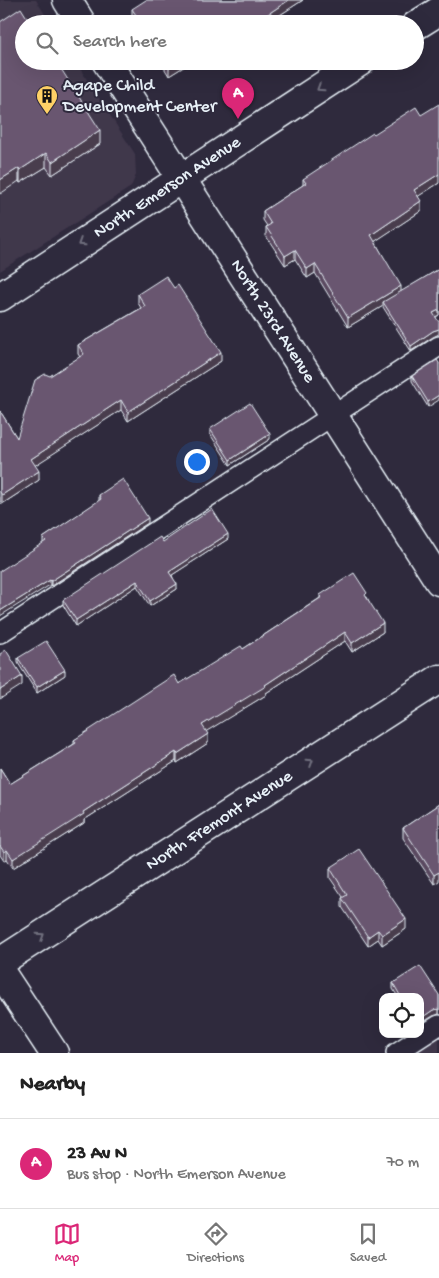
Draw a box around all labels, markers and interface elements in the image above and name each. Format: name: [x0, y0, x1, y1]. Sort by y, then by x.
search box: [15, 15, 424, 70]
icon: search: [33, 29, 61, 57]
text: Search here: [73, 31, 167, 54]
place label: Agape Child Development Center: [62, 76, 218, 118]
pin: A: [222, 78, 254, 119]
one-way arrow: [316, 81, 325, 91]
building icon: Agape Child Development Center: [35, 84, 59, 115]
street label: North Emerson Avenue: [90, 131, 245, 243]
one-way arrow: [77, 237, 86, 247]
street label: North 23rd Avenue: [225, 256, 320, 387]
your location: [184, 449, 210, 475]
one-way arrow: [305, 759, 314, 769]
street label: North Fremont Avenue: [142, 765, 297, 876]
one-way arrow: [36, 932, 45, 942]
map controls: [379, 993, 424, 1038]
button: locate: [379, 993, 424, 1038]
text: Nearby: [20, 1073, 85, 1098]
text: 23 Av N: [67, 1143, 127, 1166]
text: A: [31, 1154, 41, 1173]
text: 70 m: [386, 1154, 419, 1173]
text: Bus stop · North Emerson Avenue: [67, 1166, 286, 1185]
tab: Map: [53, 1220, 81, 1267]
tab: Directions: [187, 1220, 244, 1267]
tab: Saved: [350, 1220, 386, 1267]

